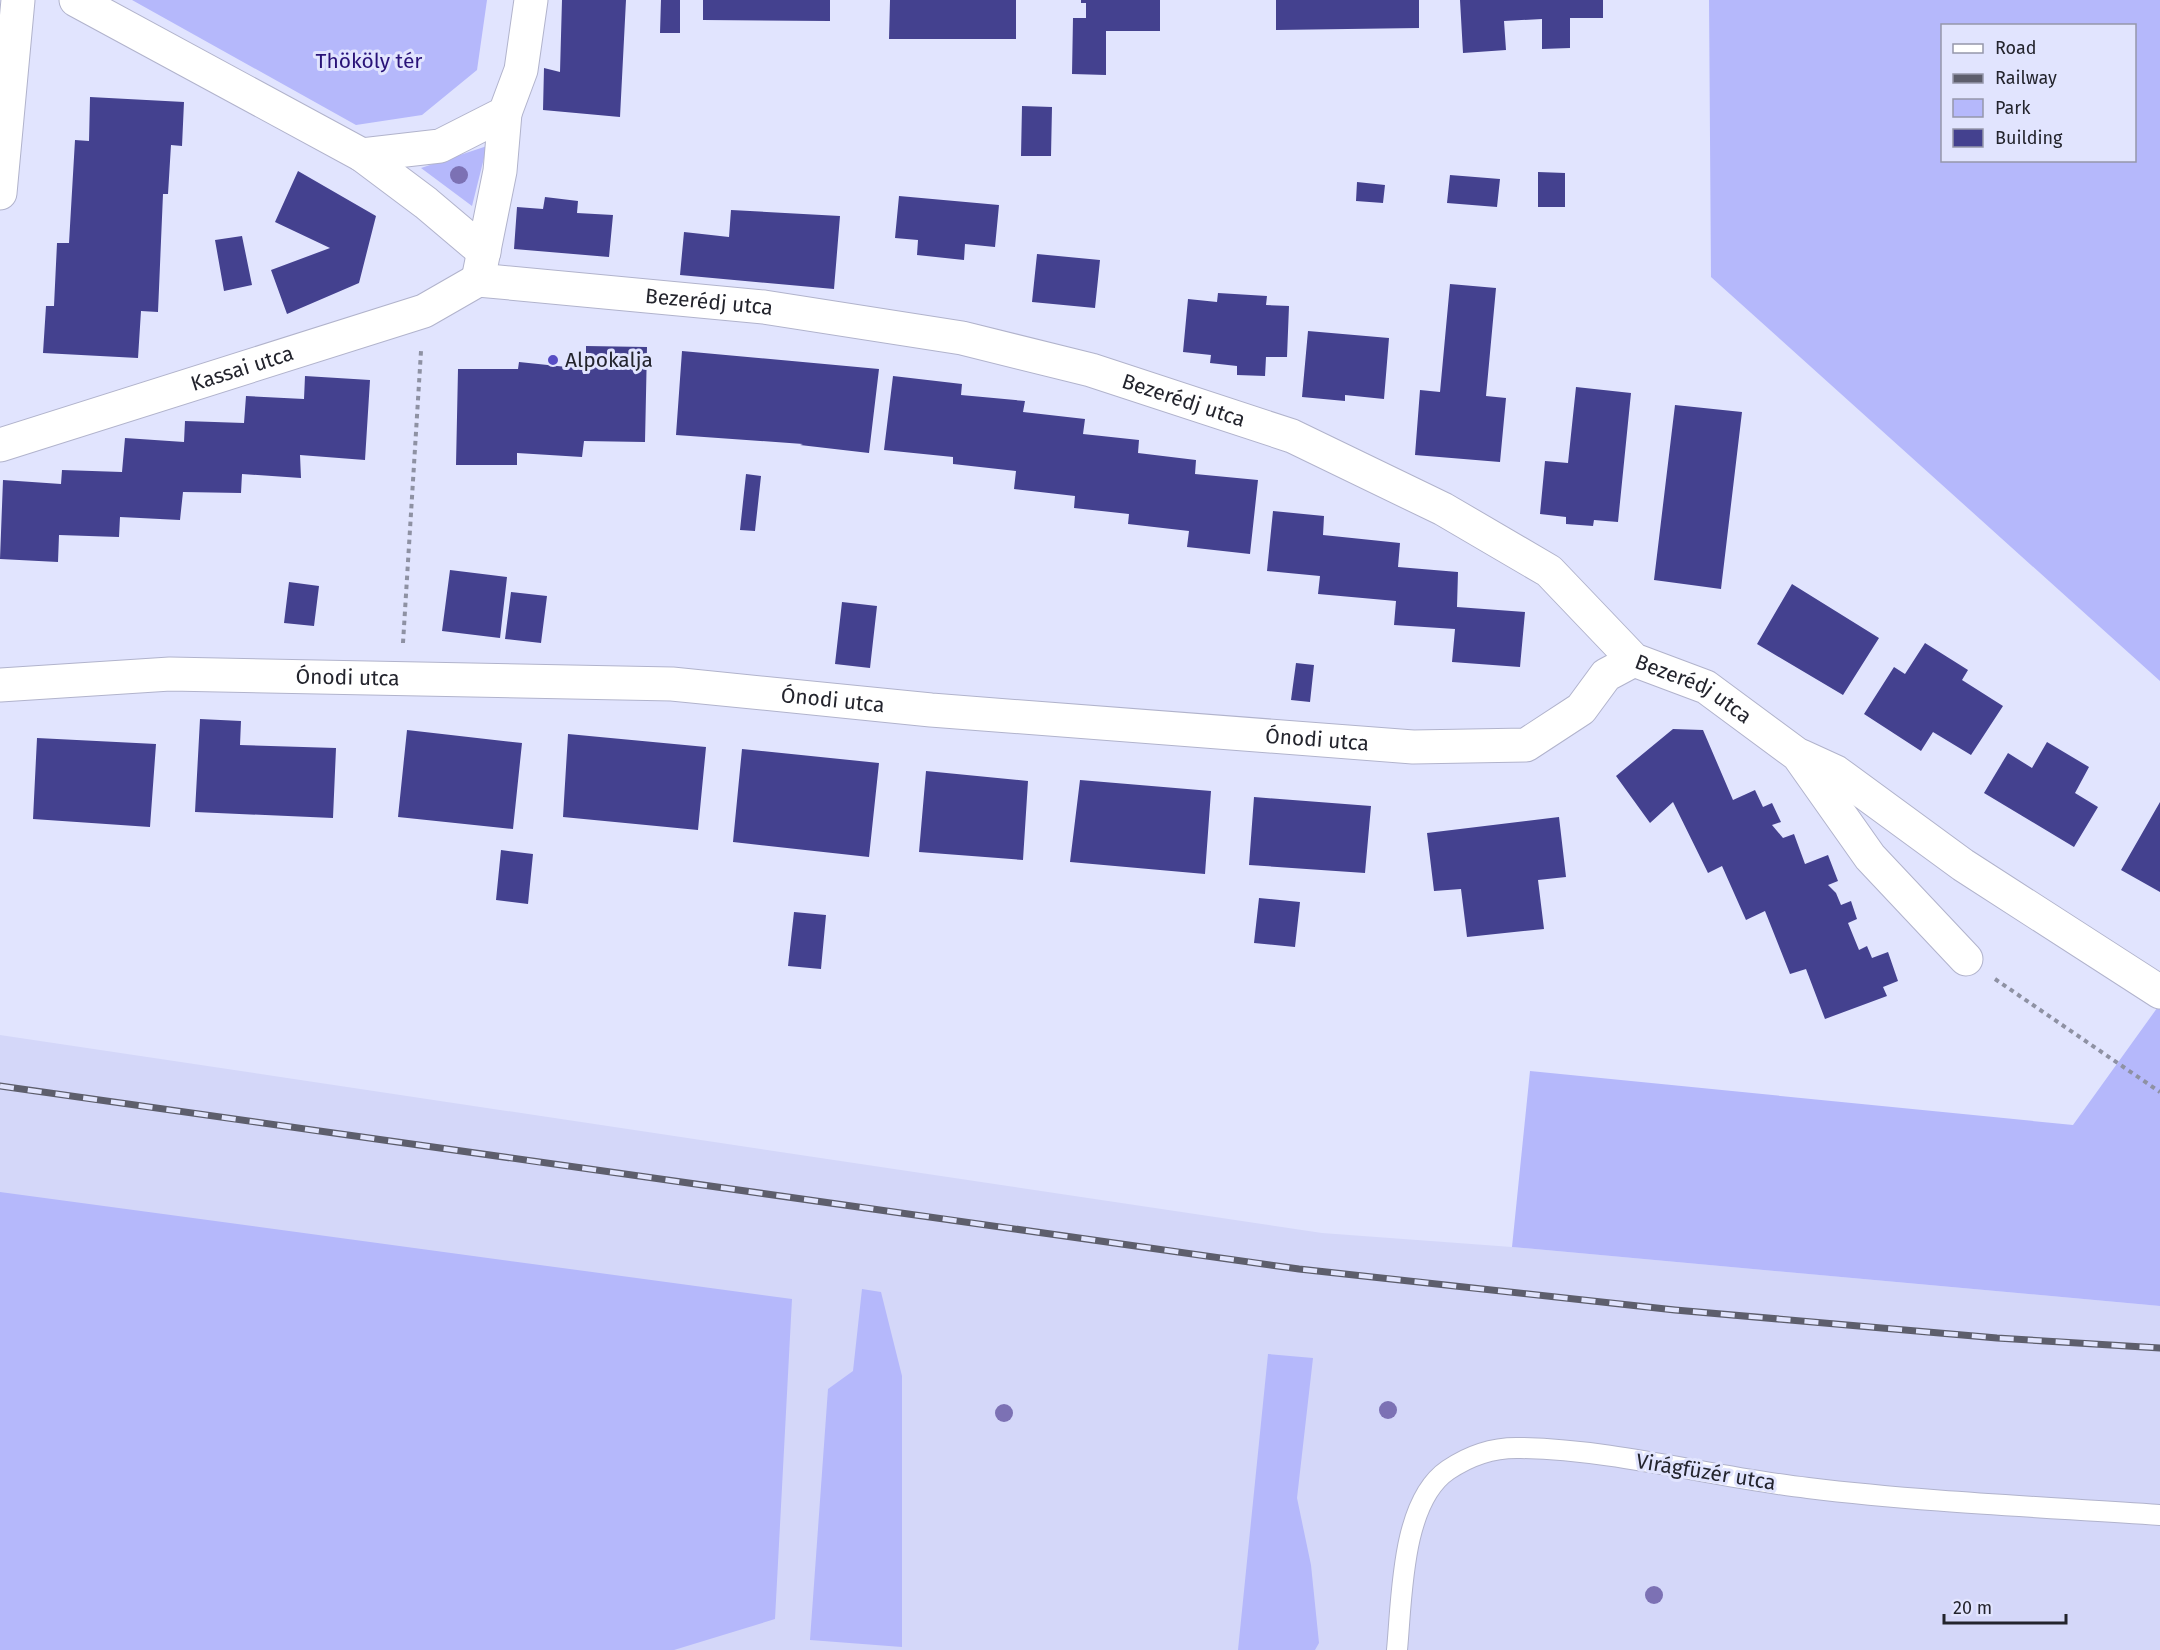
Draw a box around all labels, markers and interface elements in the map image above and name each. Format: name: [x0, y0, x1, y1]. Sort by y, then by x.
legend: [1941, 24, 2136, 162]
text: Road: [1995, 37, 2037, 59]
park label: Thököly tér: [316, 48, 422, 74]
text: Railway: [1995, 67, 2057, 89]
text: Park: [1995, 97, 2031, 119]
text: Building: [1995, 127, 2063, 149]
street label: Bezerédj utca: [644, 283, 775, 321]
street label: Kassai utca: [188, 340, 297, 397]
place label: Alpokalja: [565, 347, 653, 373]
marker: Alpokalja: [546, 353, 560, 367]
street label: Bezerédj utca: [1119, 368, 1249, 433]
street label: Bezerédj utca: [1631, 649, 1757, 729]
street label: Ónodi utca: [295, 664, 400, 692]
street label: Ónodi utca: [780, 682, 886, 718]
street label: Ónodi utca: [1264, 723, 1370, 757]
street label: Virágfüzér utca: [1634, 1448, 1778, 1496]
scale bar: [1944, 1587, 2066, 1625]
text: 20 m: [1953, 1597, 1992, 1619]

